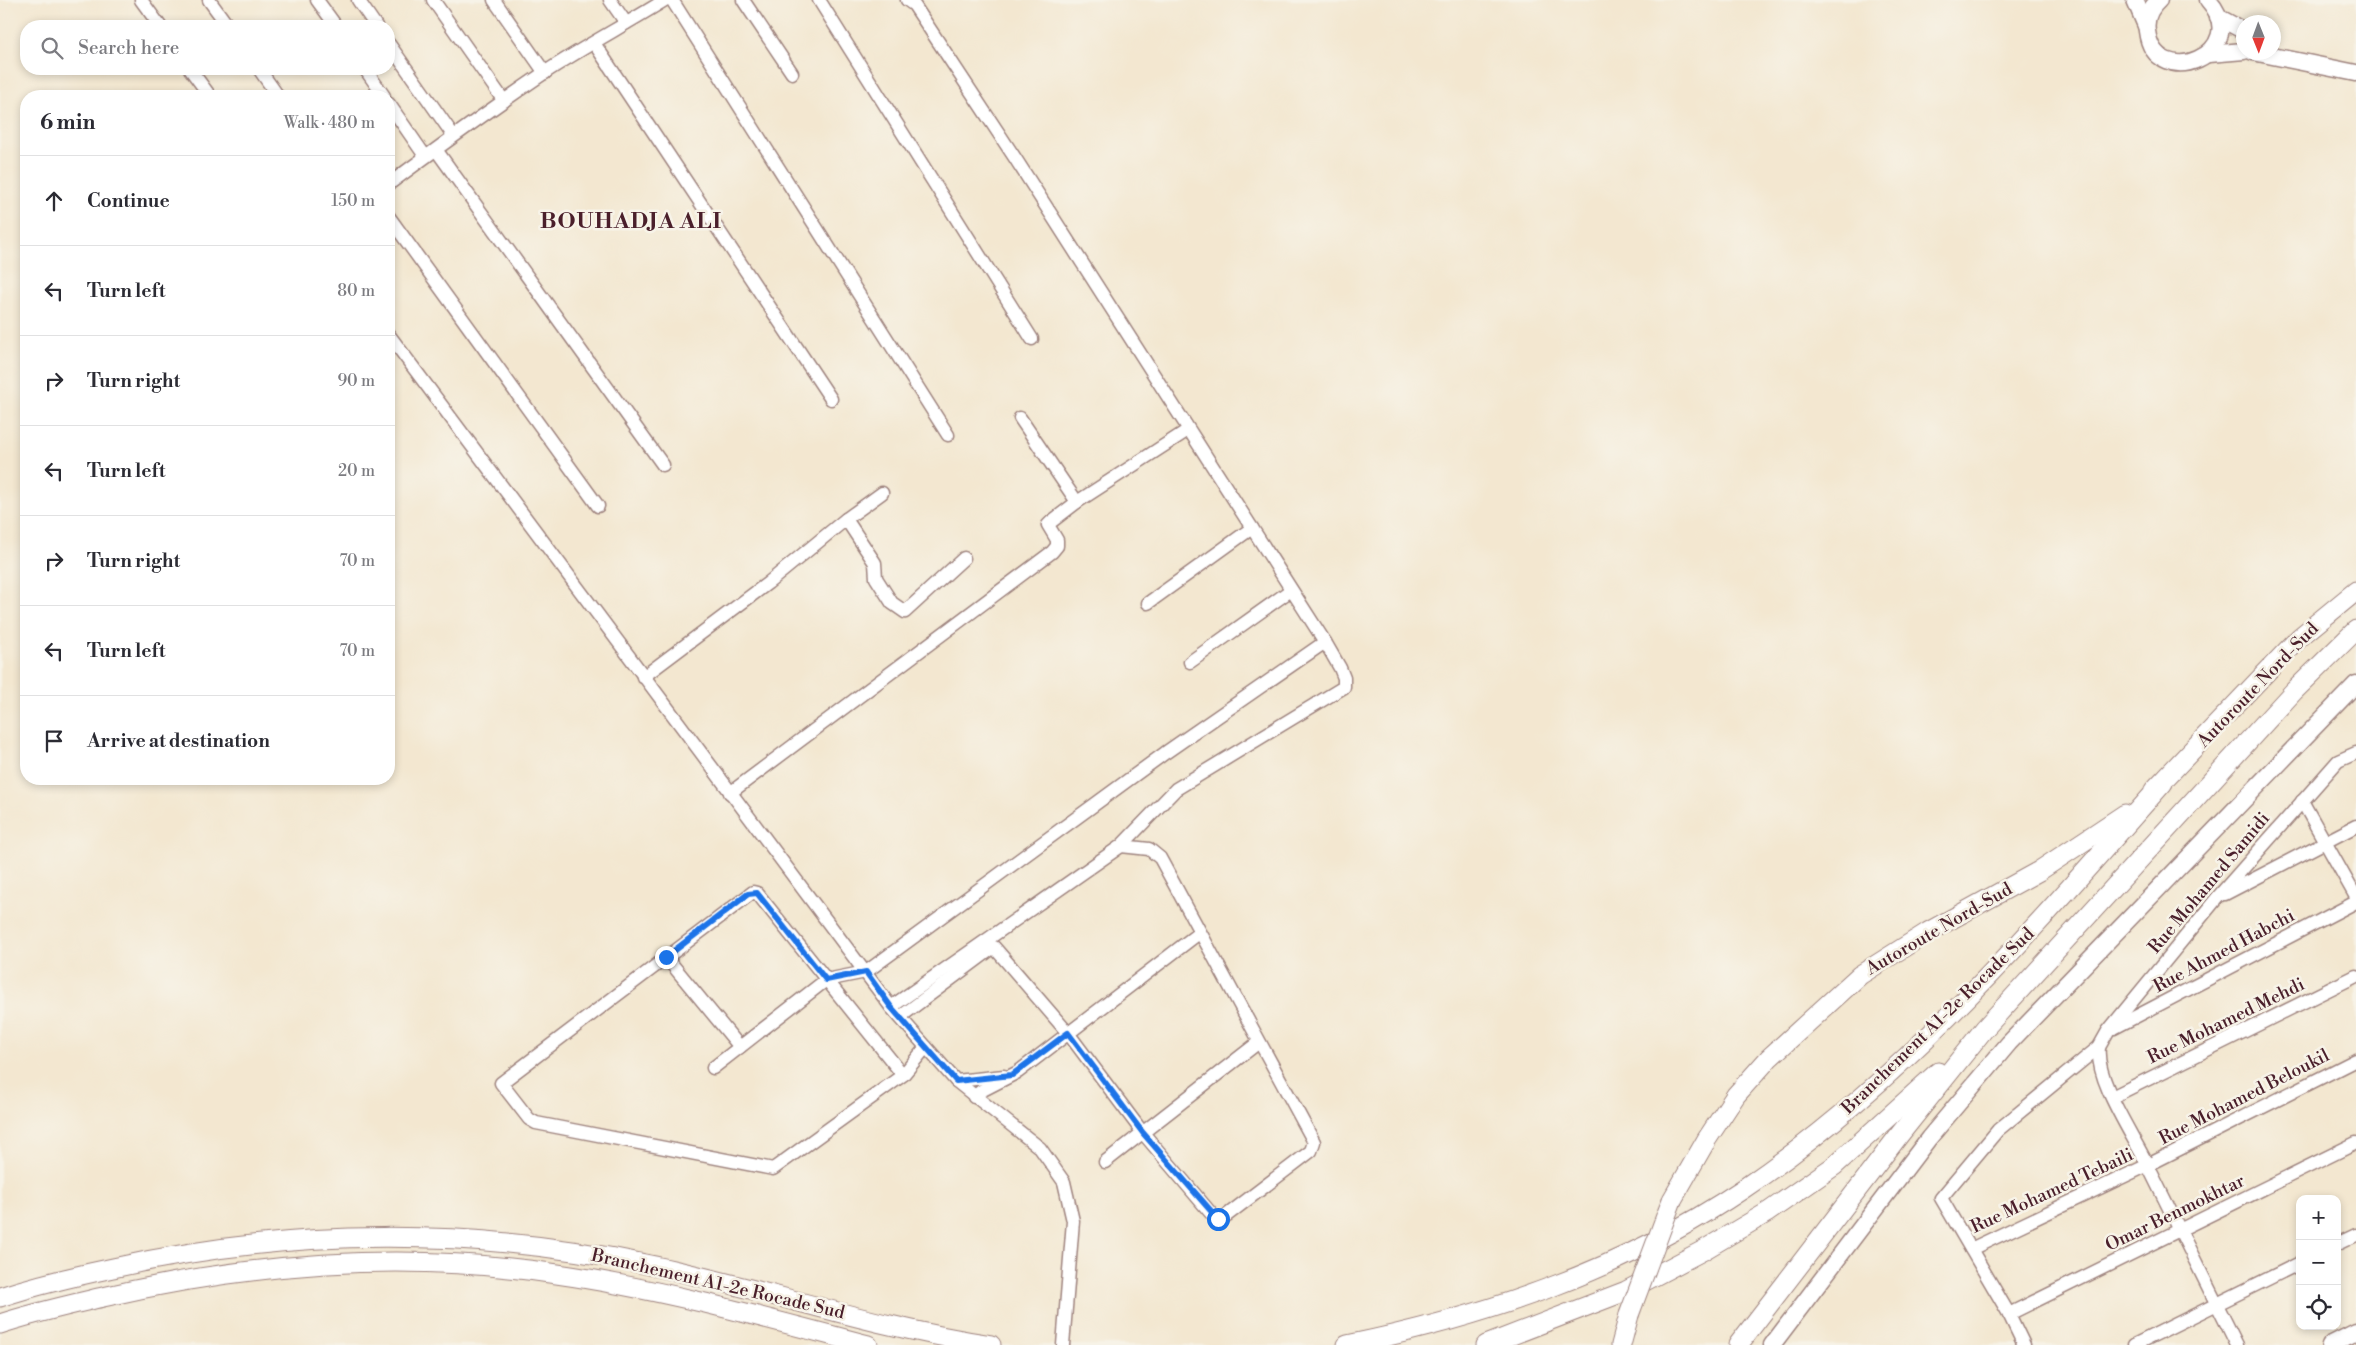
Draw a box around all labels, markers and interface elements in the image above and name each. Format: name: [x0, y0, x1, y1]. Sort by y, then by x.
north arrow: [2236, 15, 2281, 60]
search box: [20, 20, 395, 75]
icon: search: [38, 34, 66, 62]
text: Search here: [78, 36, 179, 60]
text: 6 min: [40, 110, 95, 136]
text: Walk · 480 m: [284, 113, 375, 133]
icon: ahead: [40, 187, 68, 215]
text: Continue: [87, 189, 170, 213]
text: 150 m: [331, 191, 375, 211]
district label: BOUHADJA ALI: [540, 208, 722, 235]
icon: left: [40, 277, 68, 305]
text: Turn left: [87, 279, 166, 303]
text: 80 m: [337, 281, 375, 301]
icon: right: [40, 367, 68, 395]
text: Turn right: [87, 369, 180, 393]
text: 90 m: [337, 371, 375, 391]
icon: left: [40, 457, 68, 485]
text: Turn left: [87, 459, 166, 483]
text: 20 m: [338, 461, 375, 481]
icon: right: [40, 547, 68, 575]
text: Turn right: [87, 549, 180, 573]
text: 70 m: [339, 551, 375, 571]
street label: Autoroute Nord-Sud: [2192, 617, 2324, 753]
icon: left: [40, 637, 68, 665]
text: Turn left: [87, 639, 166, 663]
text: 70 m: [339, 641, 375, 661]
icon: arrive: [40, 727, 68, 755]
text: Arrive at destination: [87, 729, 270, 753]
street label: Rue Mohamed Samidi: [2143, 808, 2275, 958]
street label: Autoroute Nord-Sud: [1861, 877, 2017, 981]
street label: Rue Ahmed Habchi: [2149, 904, 2299, 998]
street label: Branchement A1-2e Rocade Sud: [1836, 922, 2040, 1120]
route end: [655, 946, 678, 969]
street label: Rue Mohamed Mehdi: [2144, 973, 2308, 1069]
street label: Rue Mohamed Beloukil: [2155, 1044, 2334, 1150]
street label: Rue Mohamed Tebaili: [1967, 1143, 2137, 1239]
street label: Omar Benmokhtar: [2101, 1169, 2249, 1257]
map controls: [2296, 1195, 2341, 1330]
button: +: [2296, 1195, 2341, 1240]
route start: [1207, 1208, 1230, 1231]
button: −: [2296, 1240, 2341, 1285]
street label: Branchement A1-2e Rocade Sud: [588, 1243, 848, 1325]
button: locate: [2296, 1285, 2341, 1330]

